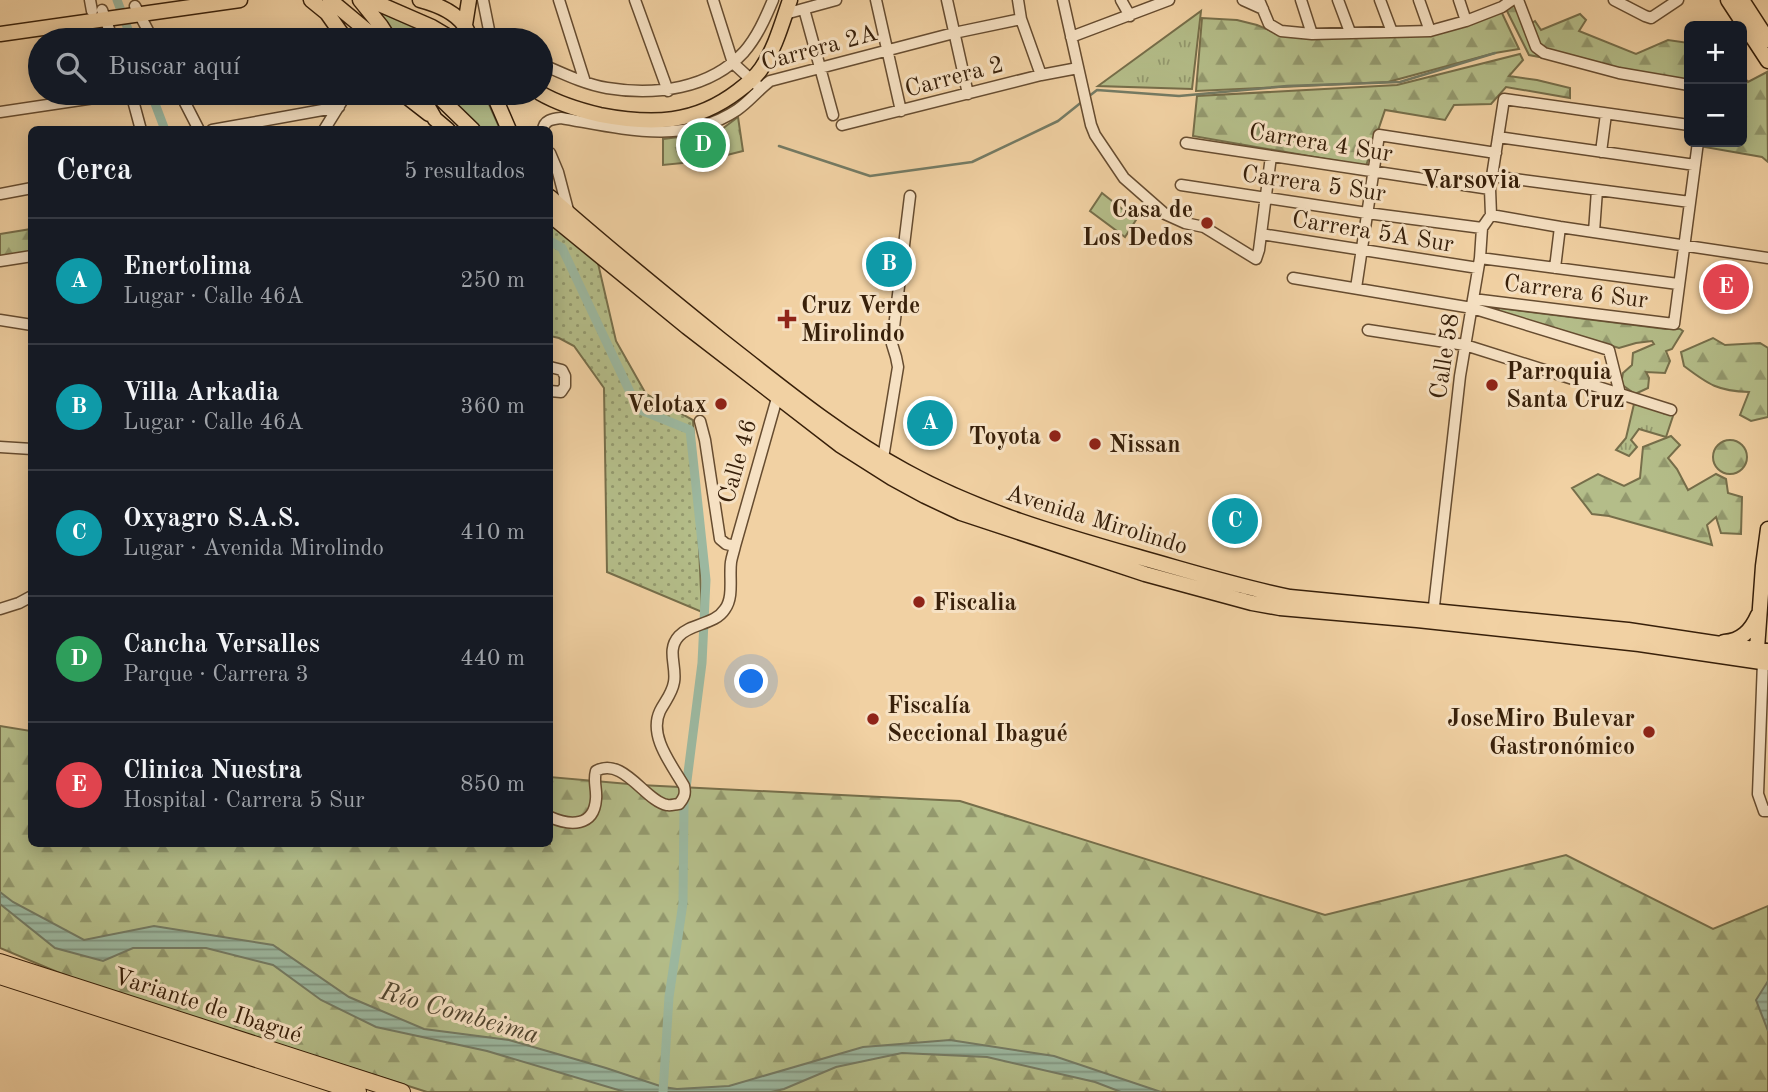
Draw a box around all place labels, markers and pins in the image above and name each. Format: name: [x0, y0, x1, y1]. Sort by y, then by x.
pin: D: [680, 119, 726, 171]
place label: Casa de Los Dedos: [1082, 199, 1193, 251]
marker: Casa de Los Dedos: [1199, 215, 1215, 231]
pin: B: [866, 238, 912, 290]
pin: E: [1703, 261, 1749, 313]
place label: Cruz Verde Mirolindo: [801, 295, 920, 347]
marker: Cruz Verde Mirolindo: [779, 311, 795, 327]
place label: Parroquia Santa Cruz: [1506, 361, 1625, 413]
marker: Parroquia Santa Cruz: [1484, 377, 1500, 393]
place label: Velotax: [627, 394, 707, 418]
marker: Velotax: [713, 396, 729, 412]
pin: A: [907, 397, 953, 449]
place label: Toyota: [969, 426, 1041, 450]
marker: Toyota: [1047, 428, 1063, 444]
place label: Nissan: [1109, 434, 1181, 458]
marker: Nissan: [1087, 436, 1103, 452]
pin: C: [1212, 495, 1258, 547]
place label: Fiscalia: [933, 592, 1017, 616]
marker: Fiscalia: [911, 594, 927, 610]
place label: Fiscalía Seccional Ibagué: [887, 695, 1068, 747]
place label: JoseMiro Bulevar Gastronómico: [1447, 708, 1635, 760]
marker: Fiscalía Seccional Ibagué: [865, 711, 881, 727]
marker: JoseMiro Bulevar Gastronómico: [1641, 724, 1657, 740]

